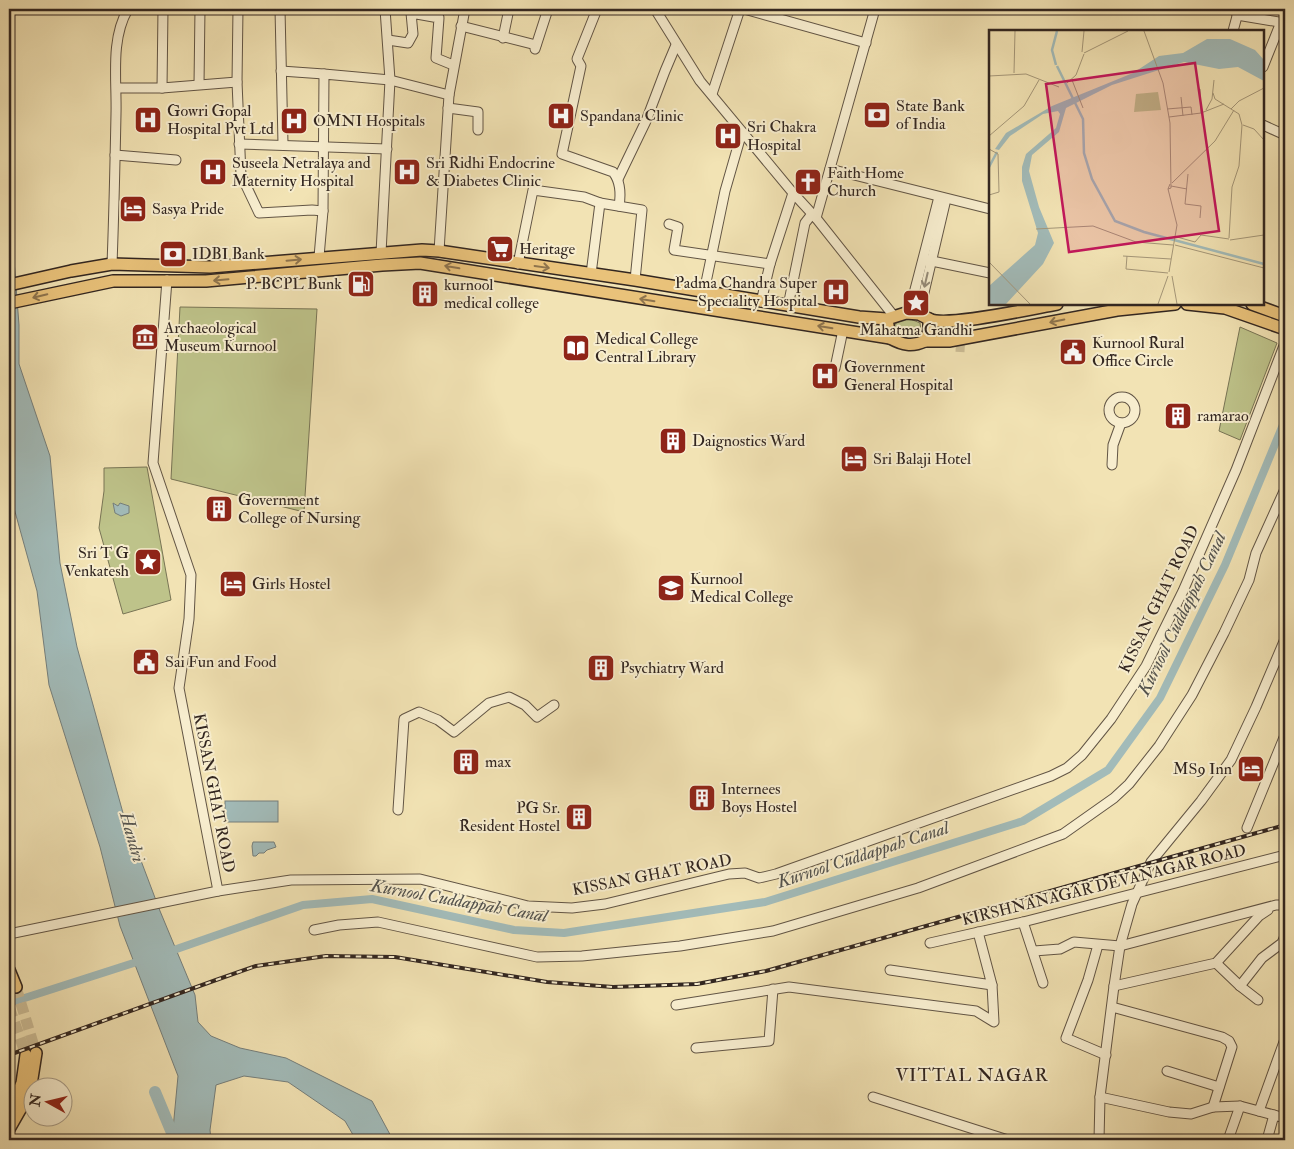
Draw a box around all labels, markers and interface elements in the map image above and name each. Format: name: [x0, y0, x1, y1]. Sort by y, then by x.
inset map: [989, 30, 1264, 305]
place label: State Bank of India: [896, 96, 965, 134]
bank icon: State Bank of India: [862, 100, 892, 130]
place label: Gowri Gopal Hospital Pvt Ltd: [167, 101, 274, 140]
hospital icon: Spandana Clinic: [546, 101, 576, 131]
hospital icon: Gowri Gopal Hospital Pvt Ltd: [133, 105, 163, 135]
hospital icon: OMNI Hospitals: [279, 106, 309, 136]
place label: Spandana Clinic: [580, 106, 684, 127]
place label: OMNI Hospitals: [313, 111, 425, 132]
place label: Sri Chakra Hospital: [747, 117, 817, 156]
hospital icon: Sri Chakra Hospital: [713, 121, 743, 151]
place label: Suseela Netralaya and Maternity Hospital: [232, 153, 371, 192]
place label: Sri Ridhi Endocrine & Diabetes Clinic: [426, 153, 555, 191]
hospital icon: Suseela Netralaya and Maternity Hospital: [198, 157, 228, 187]
hospital icon: Sri Ridhi Endocrine & Diabetes Clinic: [392, 157, 422, 187]
place label: Faith Home Church: [827, 163, 904, 201]
church icon: Faith Home Church: [793, 167, 823, 197]
hotel icon: Sasya Pride: [118, 194, 148, 224]
place label: Sasya Pride: [152, 199, 224, 219]
supermarket icon: Heritage: [485, 234, 515, 264]
bank icon: IDBI Bank: [158, 239, 188, 269]
place label: Heritage: [519, 239, 575, 259]
place label: IDBI Bank: [192, 244, 265, 264]
one-way arrow: [285, 255, 301, 264]
one-way arrow: [445, 262, 461, 272]
one-way arrow: [534, 263, 550, 273]
fuel station icon: P. BCPL Bunk: [346, 269, 376, 299]
one-way arrow: [921, 272, 930, 288]
place label: Padma Chandra Super Speciality Hospital: [675, 273, 817, 312]
place label: P. BCPL Bunk: [246, 274, 342, 294]
one-way arrow: [213, 275, 229, 284]
place label: kurnool medical college: [444, 275, 539, 313]
hospital icon: Padma Chandra Super Speciality Hospital: [821, 277, 851, 307]
building icon: kurnool medical college: [410, 279, 440, 309]
place icon: Mahatma Gandhi: [901, 288, 931, 318]
one-way arrow: [33, 292, 49, 301]
one-way arrow: [640, 294, 656, 304]
one-way arrow: [1050, 316, 1066, 326]
place label: Archaeological Museum Kurnool: [163, 318, 277, 356]
place label: Mahatma Gandhi: [859, 320, 973, 340]
museum icon: Archaeological Museum Kurnool: [130, 322, 160, 352]
one-way arrow: [817, 322, 833, 332]
place label: Medical College Central Library: [595, 329, 699, 367]
library icon: Medical College Central Library: [561, 333, 591, 363]
place label: Kurnool Rural Office Circle: [1092, 333, 1184, 371]
public building icon: Kurnool Rural Office Circle: [1058, 337, 1088, 367]
place label: Government General Hospital: [844, 357, 953, 396]
hospital icon: Government General Hospital: [810, 361, 840, 391]
building icon: ramarao: [1163, 401, 1193, 431]
place label: ramarao: [1197, 406, 1249, 426]
building icon: Daignostics Ward: [658, 426, 688, 456]
place label: Daignostics Ward: [692, 431, 805, 451]
hotel icon: Sri Balaji Hotel: [839, 444, 869, 474]
place label: Sri Balaji Hotel: [873, 449, 971, 469]
place label: Government College of Nursing: [238, 490, 362, 528]
building icon: Government College of Nursing: [204, 494, 234, 524]
street label: KISSAN GHAT ROAD: [1115, 522, 1203, 676]
water label: Kurnool Cuddappah Canal: [1132, 527, 1232, 700]
place label: Sri T G Venkatesh: [64, 543, 130, 581]
place icon: Sri T G Venkatesh: [133, 547, 163, 577]
hotel icon: Girls Hostel: [218, 569, 248, 599]
place label: Kurnool Medical College: [690, 569, 794, 607]
school or university icon: Kurnool Medical College: [656, 573, 686, 603]
place label: Girls Hostel: [252, 574, 331, 594]
public building icon: Sai Fun and Food: [131, 647, 161, 677]
place label: Sai Fun and Food: [165, 652, 277, 672]
building icon: Psychiatry Ward: [586, 653, 616, 683]
place label: Psychiatry Ward: [620, 658, 724, 678]
street label: KISSAN GHAT ROAD: [189, 712, 239, 874]
building icon: max: [451, 747, 481, 777]
place label: max: [485, 752, 511, 772]
hotel icon: MS9 Inn: [1236, 754, 1266, 784]
place label: MS9 Inn: [1173, 759, 1232, 779]
place label: Internees Boys Hostel: [721, 779, 797, 817]
building icon: Internees Boys Hostel: [687, 783, 717, 813]
place label: PG Sr. Resident Hostel: [459, 798, 560, 836]
building icon: PG Sr. Resident Hostel: [564, 802, 594, 832]
water label: Handri: [114, 808, 150, 865]
water label: Kurnool Cuddappah Canal: [773, 816, 953, 894]
street label: KIRSHNANAGAR DEVANAGAR ROAD: [960, 840, 1248, 930]
street label: KISSAN GHAT ROAD: [571, 850, 733, 900]
water label: Kurnool Cuddappah Canal: [368, 874, 551, 928]
district label: VITTAL NAGAR: [895, 1064, 1049, 1087]
north arrow: [22, 1076, 72, 1126]
text: N: [26, 1092, 45, 1109]

